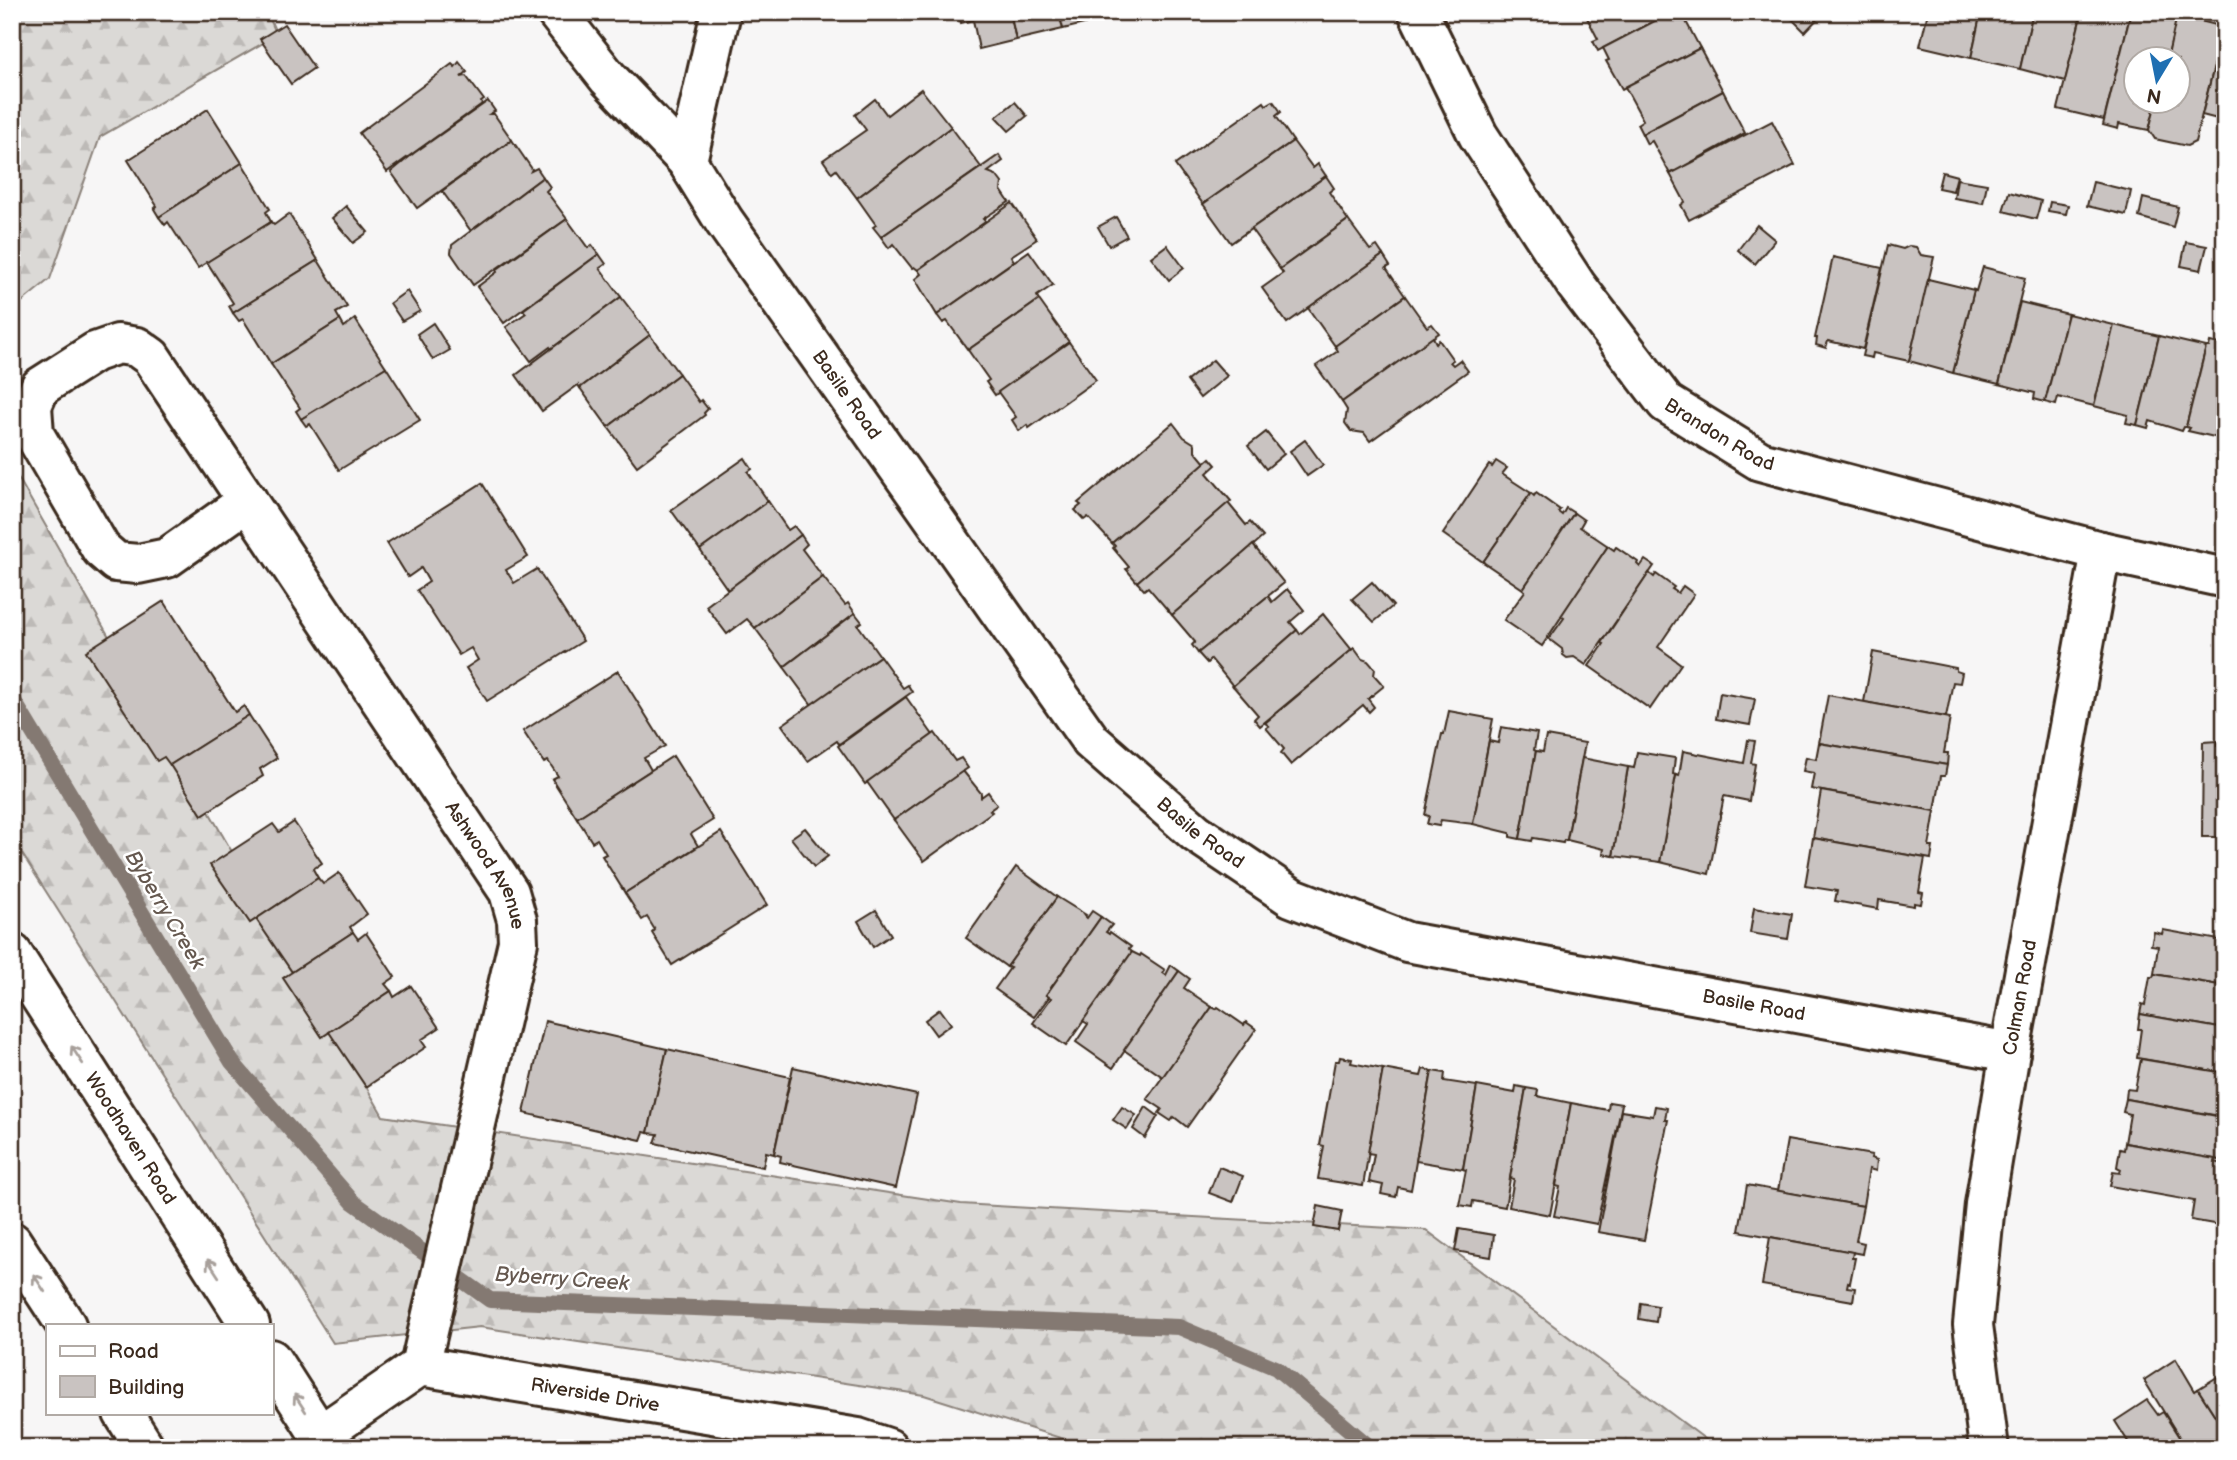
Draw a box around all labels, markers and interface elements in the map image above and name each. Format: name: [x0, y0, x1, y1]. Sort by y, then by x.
north arrow: [2122, 46, 2192, 116]
text: N: [2145, 83, 2163, 108]
street label: Basile Road: [807, 346, 886, 444]
street label: Brandon Road: [1660, 393, 1777, 476]
street label: Basile Road: [1152, 792, 1249, 874]
street label: Ashwood Avenue: [440, 797, 529, 930]
water label: Byberry Creek: [120, 846, 211, 975]
street label: Colman Road: [1998, 938, 2042, 1057]
street label: Basile Road: [1701, 985, 1807, 1026]
one-way arrow: [70, 1046, 84, 1066]
street label: Woodhaven Road: [80, 1068, 181, 1209]
one-way arrow: [206, 1258, 220, 1278]
water label: Byberry Creek: [494, 1262, 631, 1296]
one-way arrow: [32, 1274, 46, 1294]
legend: [46, 1324, 273, 1414]
text: Road: [108, 1339, 159, 1364]
street label: Riverside Drive: [529, 1373, 661, 1417]
text: Building: [108, 1375, 184, 1400]
one-way arrow: [292, 1394, 306, 1414]

